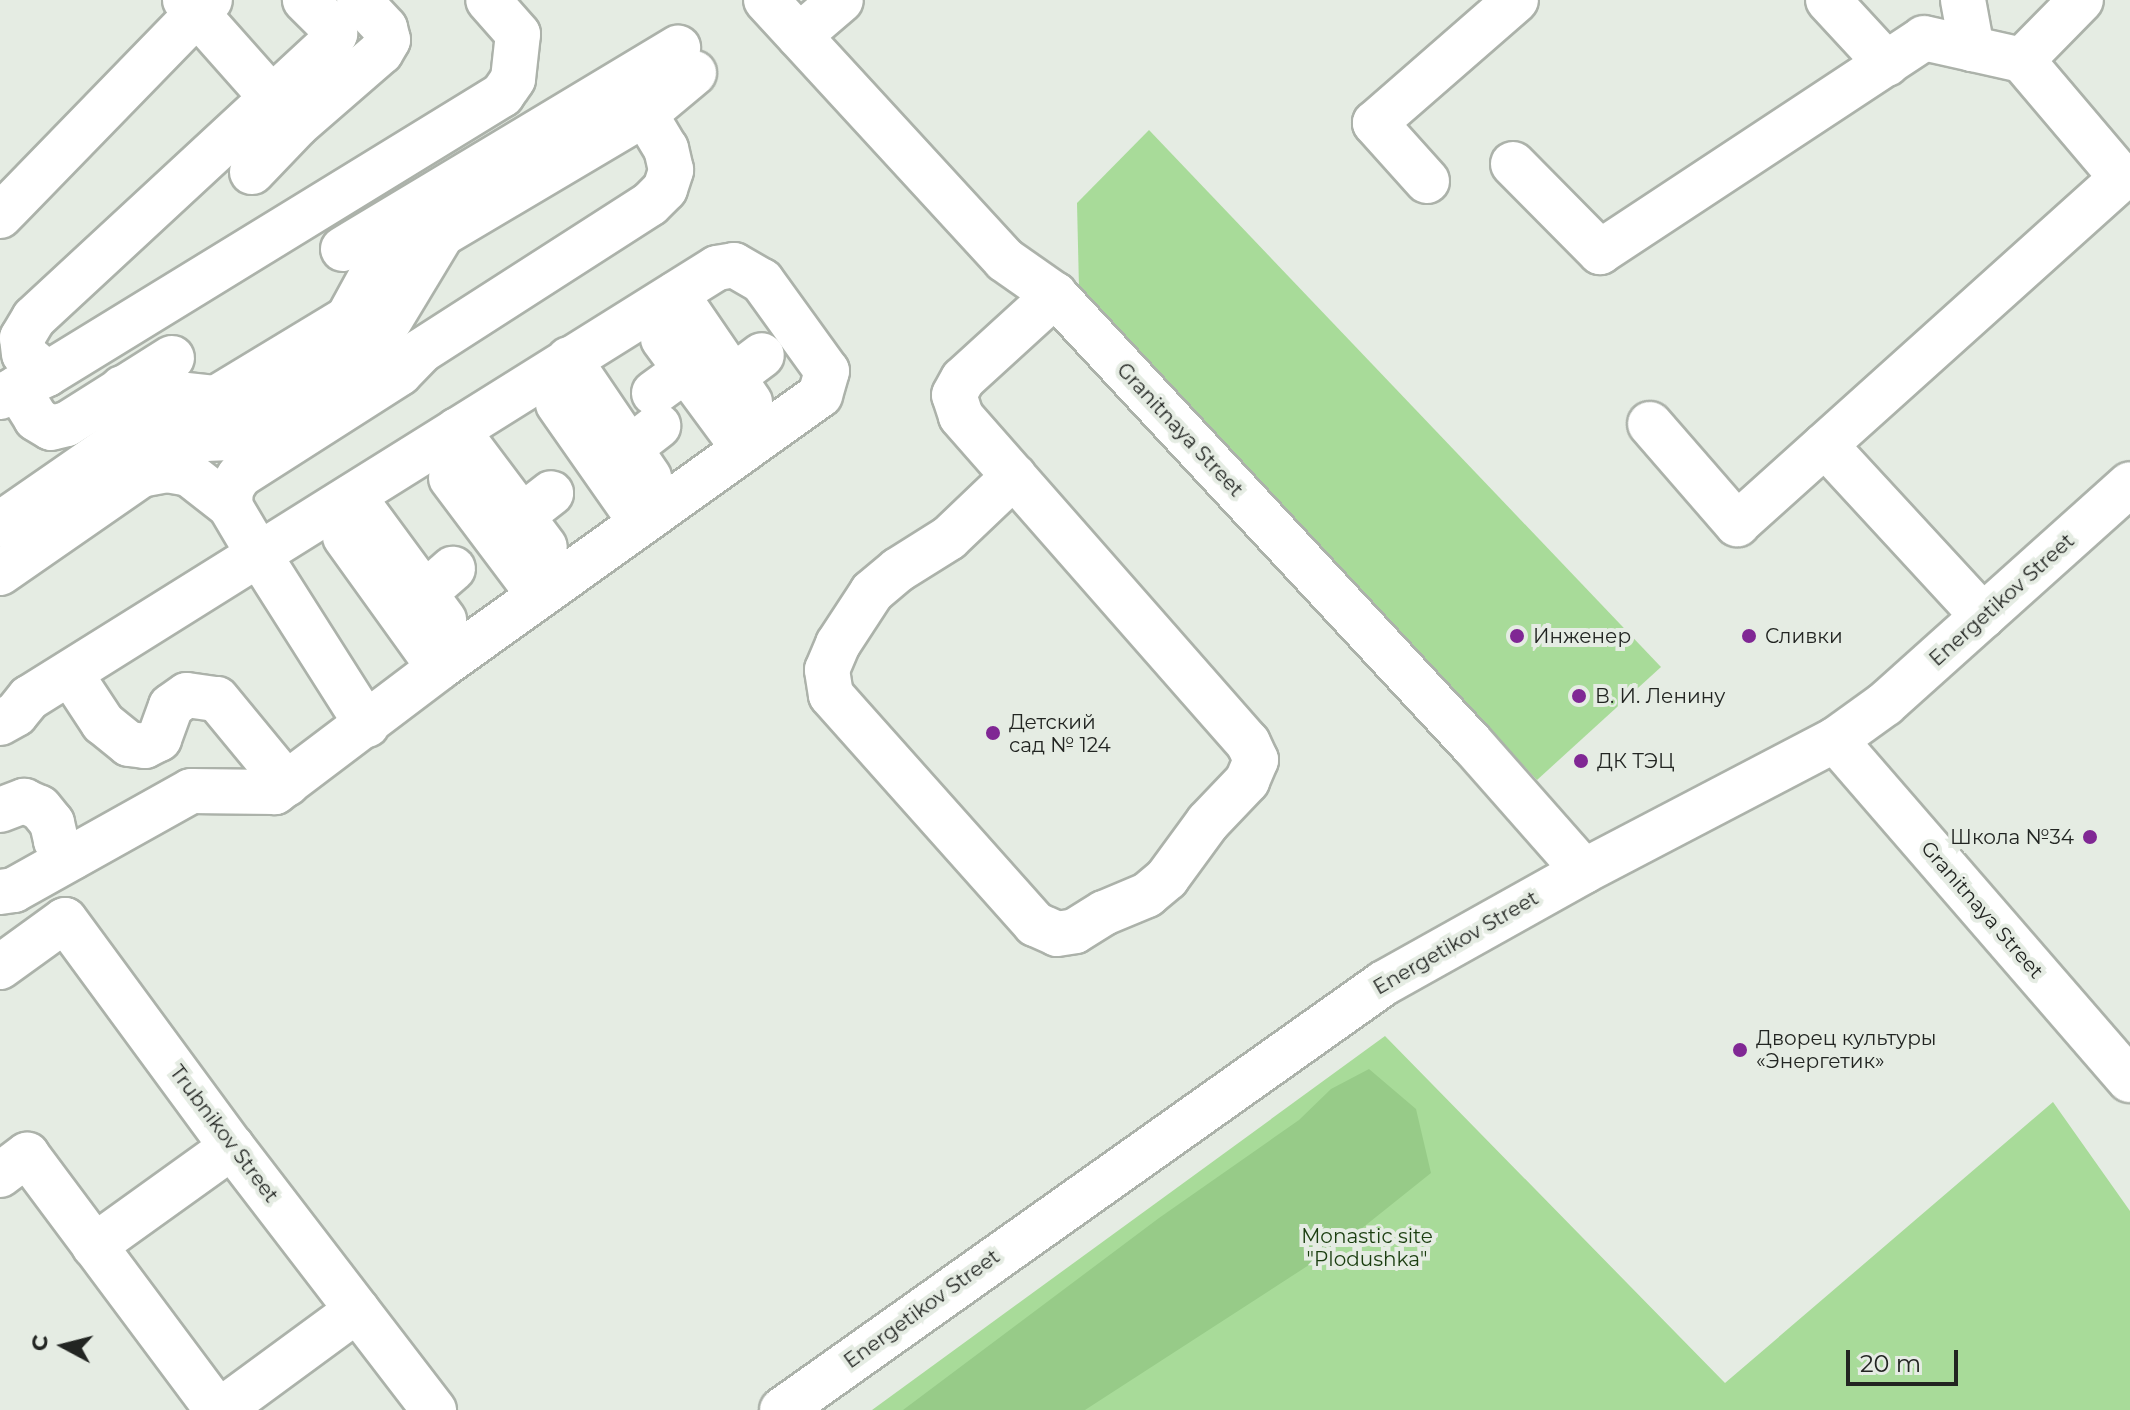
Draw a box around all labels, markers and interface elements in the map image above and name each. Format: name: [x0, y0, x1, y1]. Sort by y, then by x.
street label: Granitnaya Street: [1112, 358, 1248, 502]
street label: Energetikov Street: [1925, 529, 2079, 671]
place label: Инженер: [1533, 624, 1631, 648]
place label: Сливки: [1765, 624, 1843, 648]
marker: Инженер: [1508, 627, 1526, 645]
marker: Сливки: [1740, 627, 1758, 645]
place label: В. И. Ленину: [1595, 684, 1725, 708]
marker: В. И. Ленину: [1570, 687, 1588, 705]
place label: Детский сад № 124: [1009, 710, 1111, 757]
marker: Детский сад № 124: [984, 724, 1002, 742]
place label: ДК ТЭЦ: [1597, 749, 1675, 773]
marker: ДК ТЭЦ: [1572, 752, 1590, 770]
place label: Школа №34: [1950, 825, 2074, 849]
marker: Школа №34: [2081, 828, 2099, 846]
street label: Granitnaya Street: [1916, 836, 2048, 984]
street label: Energetikov Street: [1369, 886, 1543, 1000]
place label: Дворец культуры «Энергетик»: [1756, 1026, 1937, 1073]
marker: Дворец культуры «Энергетик»: [1731, 1041, 1749, 1059]
street label: Trubnikov Street: [165, 1061, 283, 1207]
park label: Monastic site "Plodushka": [1301, 1225, 1433, 1272]
street label: Energetikov Street: [840, 1245, 1004, 1373]
north arrow: [24, 1306, 104, 1386]
text: С: [25, 1333, 54, 1353]
scale bar: [1850, 1334, 1962, 1384]
text: 20 m: [1860, 1349, 1921, 1378]

